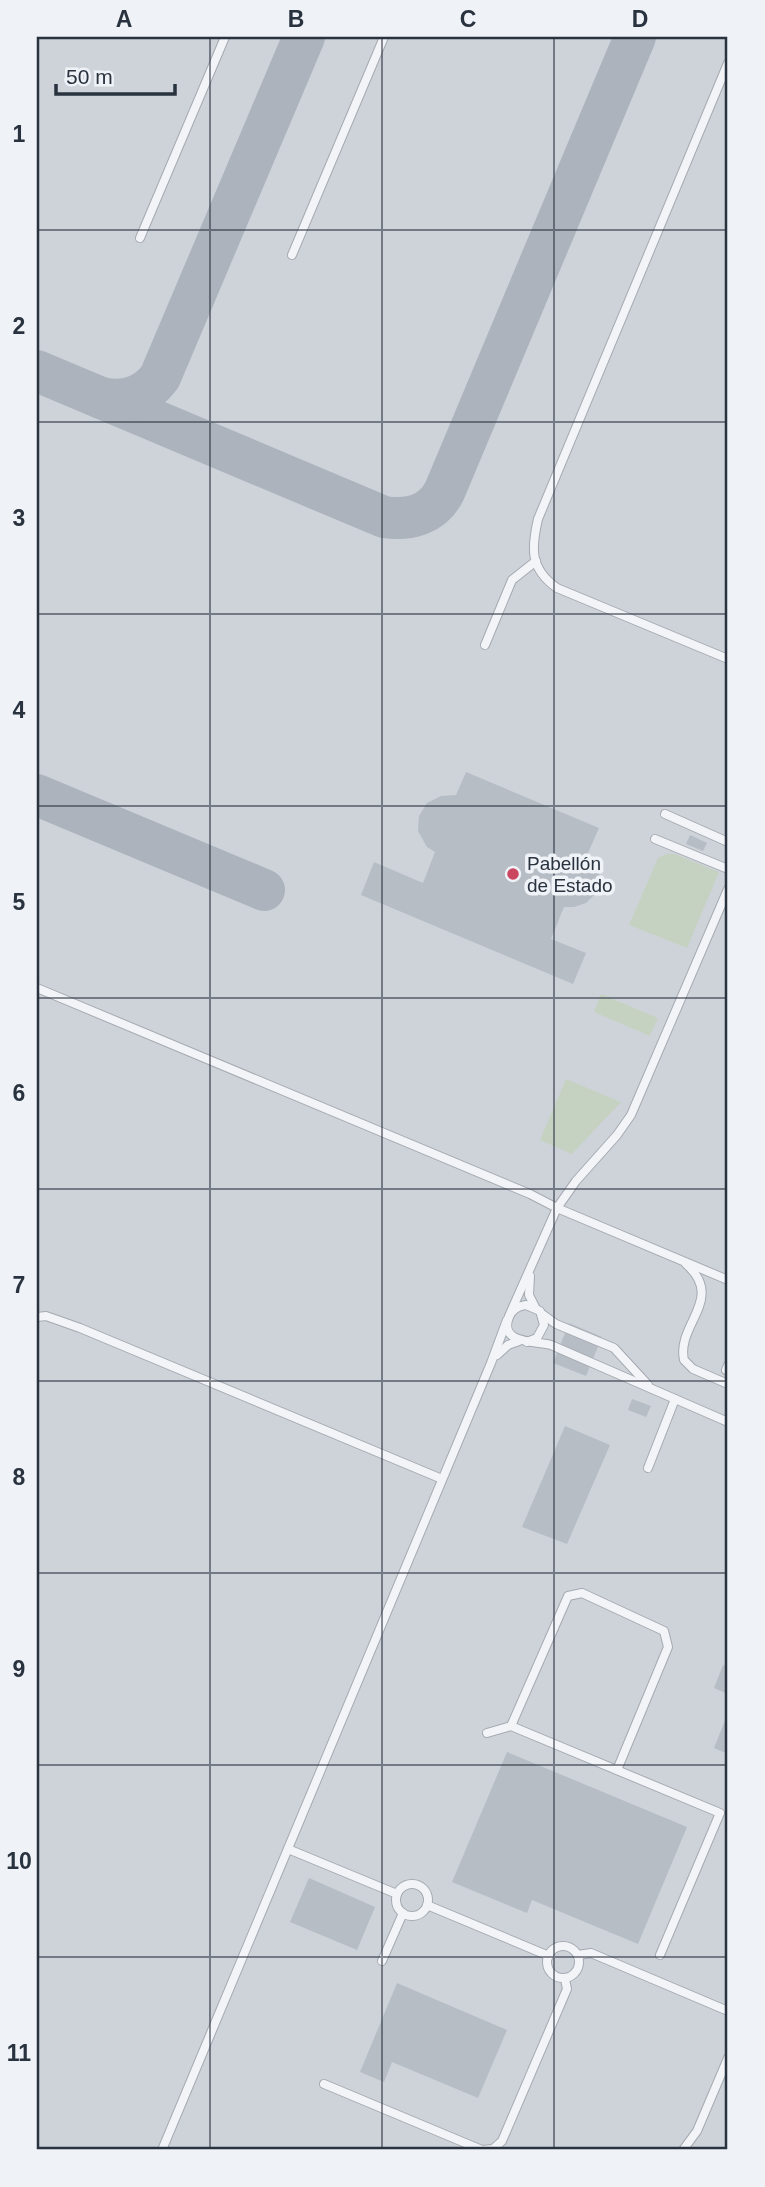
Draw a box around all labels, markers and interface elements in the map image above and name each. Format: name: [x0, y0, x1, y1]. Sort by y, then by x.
text: A: [116, 6, 132, 32]
text: B: [288, 6, 304, 32]
text: C: [460, 6, 476, 32]
text: D: [632, 6, 648, 32]
scale bar: [56, 52, 175, 96]
text: 50 m: [66, 65, 113, 88]
text: 1: [13, 121, 26, 147]
text: 2: [13, 313, 25, 339]
text: 3: [13, 505, 25, 531]
text: 4: [13, 697, 26, 723]
place label: Pabellón de Estado: [527, 853, 613, 896]
marker: Pabellón de Estado: [505, 866, 521, 882]
text: 5: [13, 889, 26, 915]
text: 6: [13, 1080, 25, 1106]
text: 7: [13, 1272, 25, 1298]
text: 8: [13, 1464, 26, 1490]
text: 9: [13, 1656, 25, 1682]
text: 10: [6, 1848, 32, 1874]
text: 11: [7, 2040, 31, 2066]

